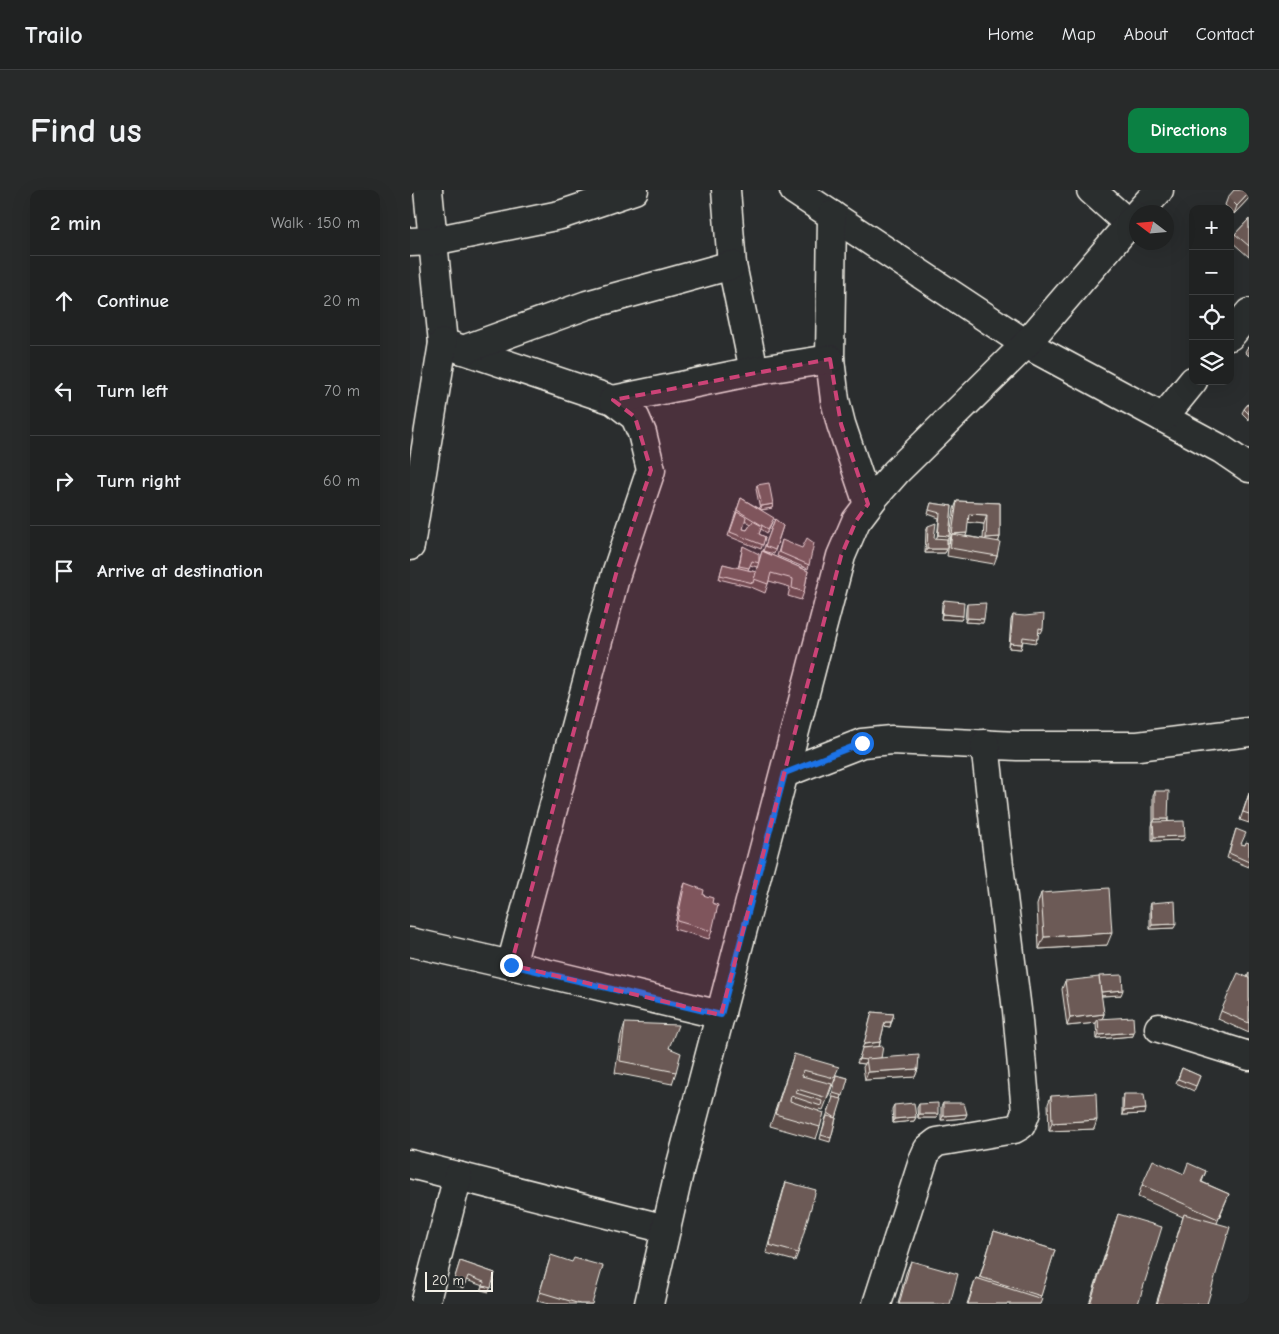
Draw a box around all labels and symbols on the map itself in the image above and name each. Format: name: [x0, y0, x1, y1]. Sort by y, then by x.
north arrow: [1129, 205, 1174, 250]
route start: [851, 732, 874, 755]
route end: [500, 954, 523, 977]
scale bar: [425, 1269, 492, 1292]

